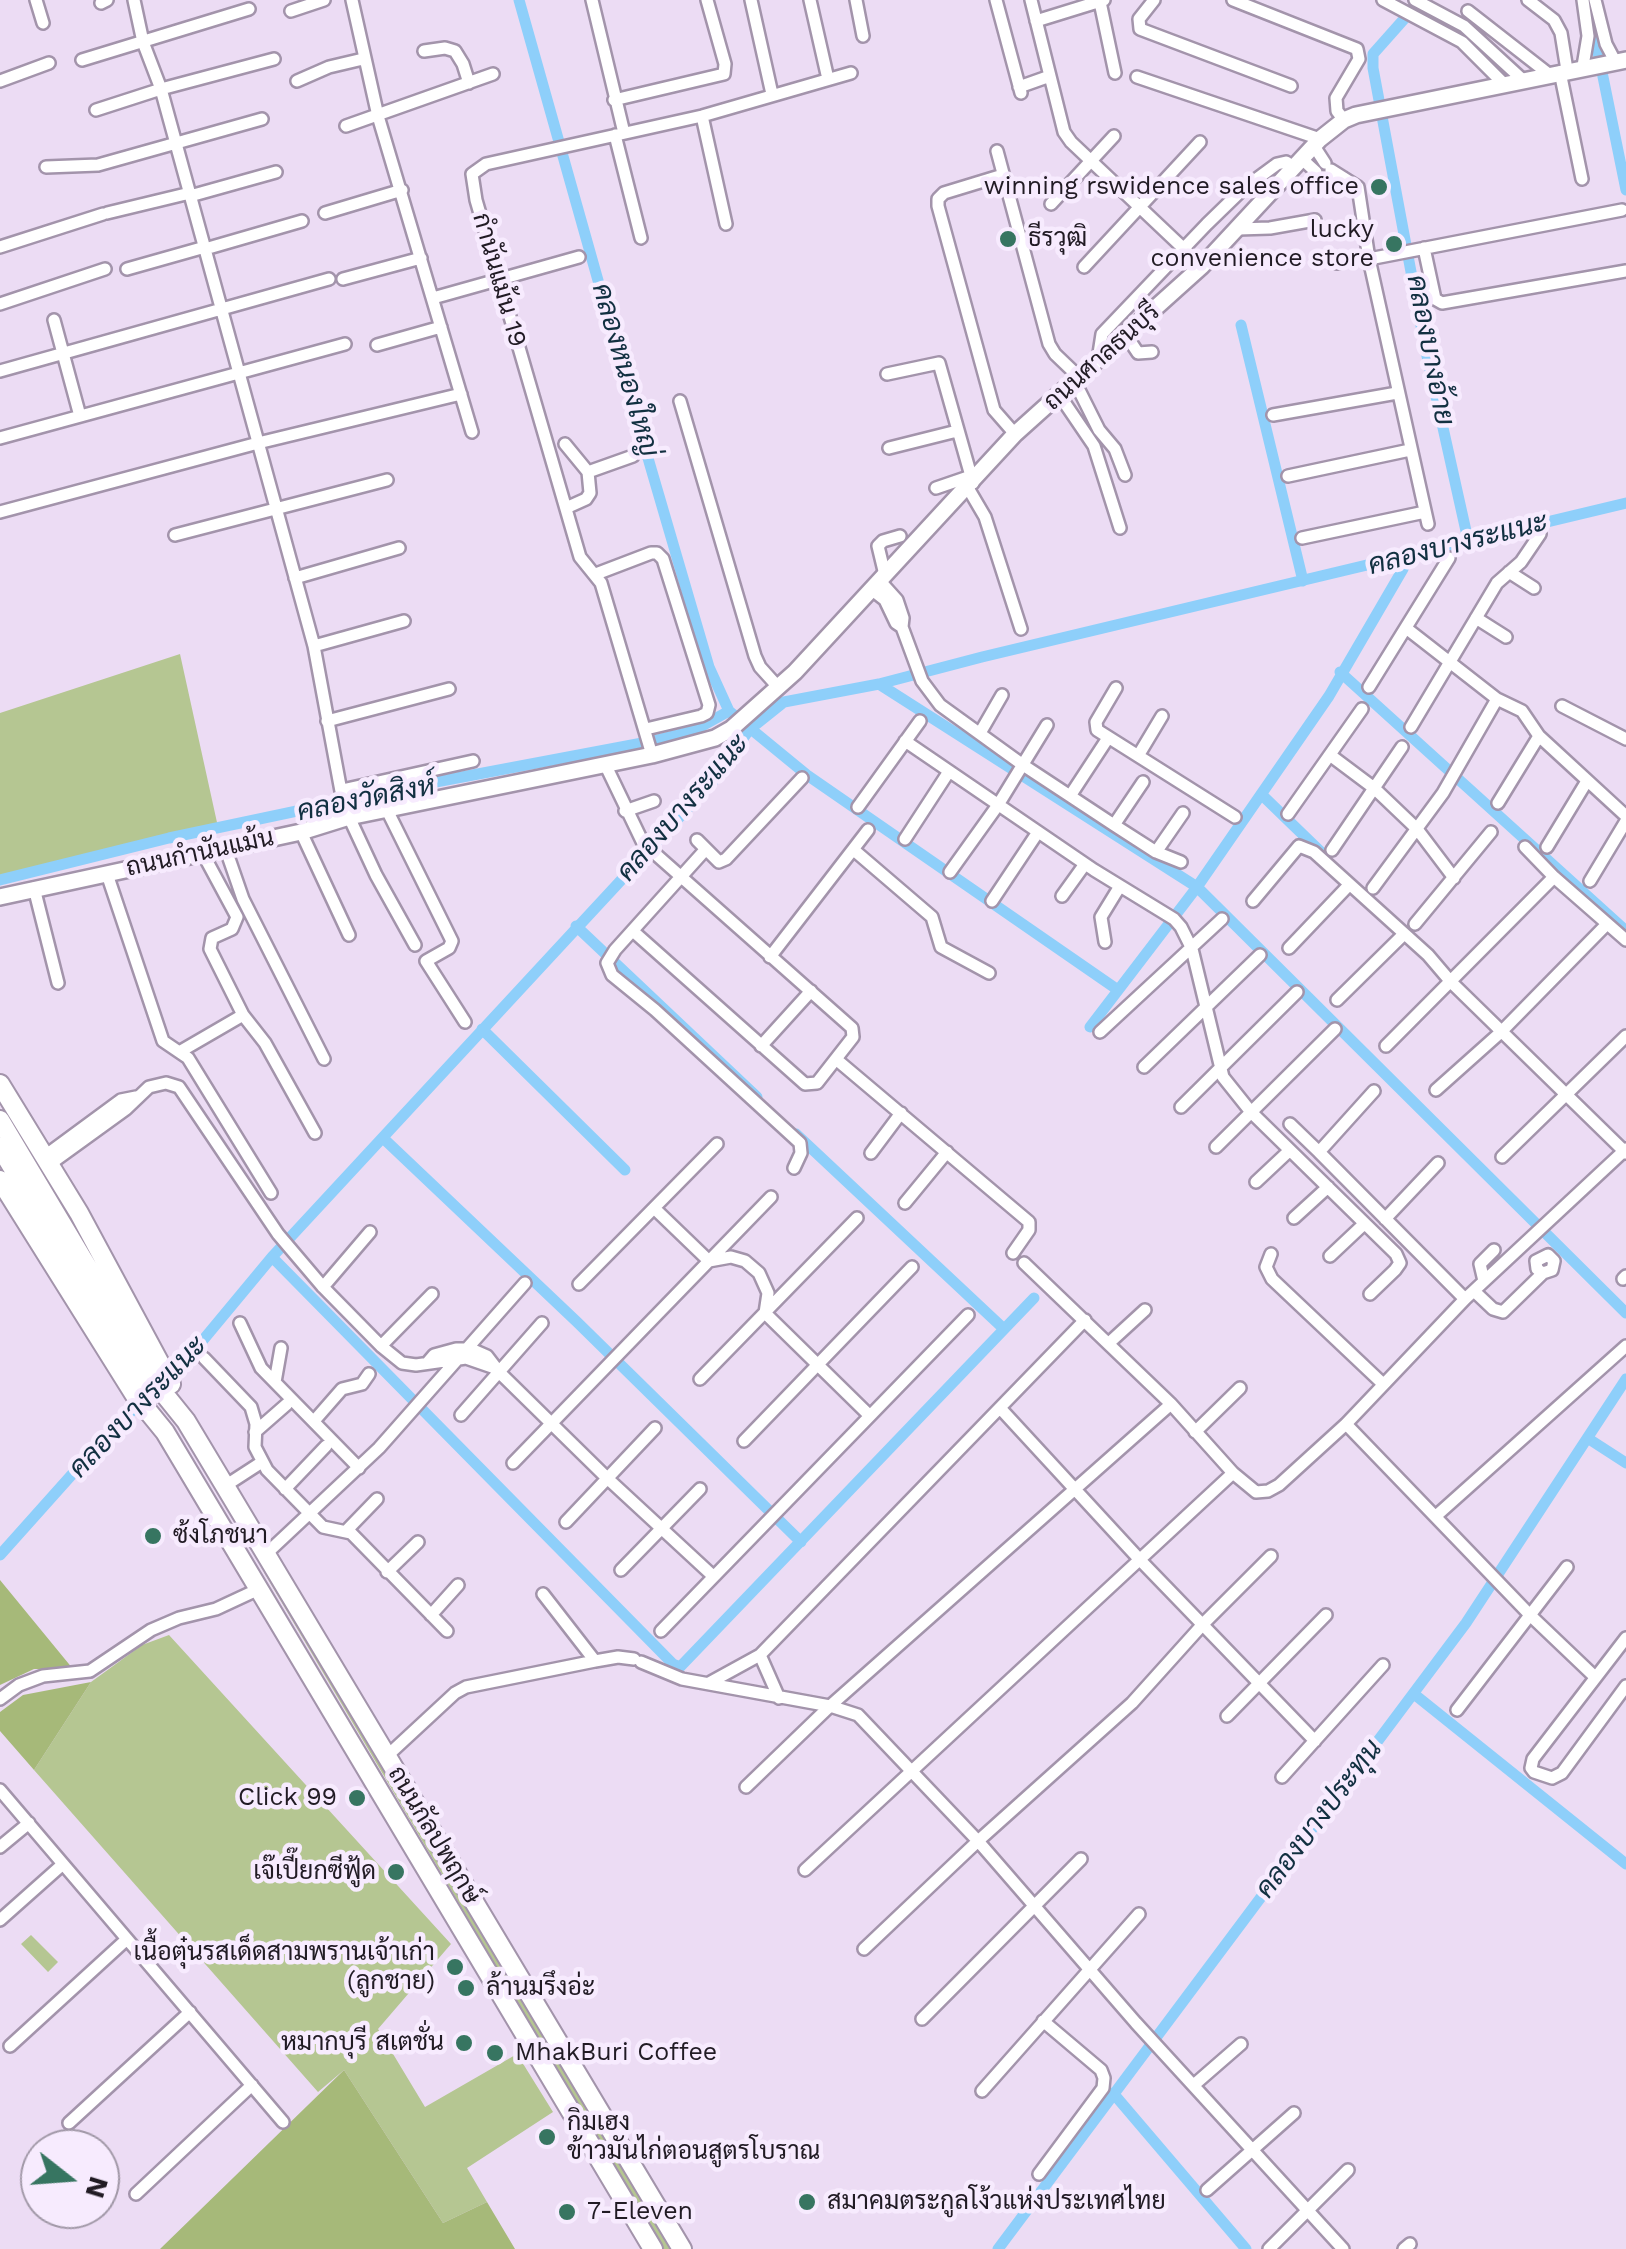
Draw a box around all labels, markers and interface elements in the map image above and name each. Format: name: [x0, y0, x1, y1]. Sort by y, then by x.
place label: winning rswidence sales office: [984, 172, 1359, 202]
marker: winning rswidence sales office: [1368, 176, 1390, 198]
street label: กำนันแม้น 19: [466, 210, 532, 350]
place label: lucky convenience store: [1151, 215, 1374, 274]
place label: ธีรวุฒิ: [1028, 224, 1087, 254]
marker: ธีรวุฒิ: [997, 228, 1019, 250]
marker: lucky convenience store: [1383, 233, 1405, 255]
water label: คลองบางอ้าย: [1399, 272, 1461, 428]
water label: คลองหนองใหญ่: [584, 279, 666, 461]
street label: ถนนศาลธนบุรี: [1038, 297, 1166, 417]
water label: คลองบางระแนะ: [1365, 505, 1551, 583]
water label: คลองบางระแนะ: [610, 727, 756, 889]
water label: คลองวัดสิงห์: [294, 769, 438, 829]
street label: ถนนกำนันแม้น: [123, 823, 277, 883]
water label: คลองบางระแนะ: [62, 1329, 214, 1485]
place label: ซ้งโภชนา: [173, 1521, 268, 1551]
marker: ซ้งโภชนา: [142, 1525, 164, 1547]
water label: คลองบางประทุน: [1249, 1733, 1389, 1905]
street label: ถนนกัลปพฤกษ์: [381, 1761, 487, 1909]
place label: Click 99: [238, 1783, 337, 1813]
marker: Click 99: [346, 1787, 368, 1809]
place label: เจ๊เปี๊ยกซีฟู้ด: [253, 1857, 376, 1887]
marker: เจ๊เปี๊ยกซีฟู้ด: [385, 1861, 407, 1883]
place label: เนื้อตุ๋นรสเด็ดสามพรานเจ้าเก่า (ลูกชาย): [133, 1938, 435, 1997]
marker: เนื้อตุ๋นรสเด็ดสามพรานเจ้าเก่า (ลูกชาย): [444, 1956, 466, 1978]
place label: ล้านมรึงอ่ะ: [486, 1973, 595, 2003]
marker: ล้านมรึงอ่ะ: [455, 1977, 477, 1999]
place label: หมากบุรี สเตชั่น: [281, 2028, 444, 2058]
marker: หมากบุรี สเตชั่น: [453, 2032, 475, 2054]
place label: MhakBuri Coffee: [515, 2038, 717, 2068]
marker: MhakBuri Coffee: [484, 2042, 506, 2064]
place label: กิมเฮง ข้าวมันไก่ตอนสูตรโบราณ: [567, 2108, 820, 2167]
marker: กิมเฮง ข้าวมันไก่ตอนสูตรโบราณ: [536, 2126, 558, 2148]
north arrow: [20, 2129, 120, 2229]
text: N: [78, 2173, 116, 2202]
place label: สมาคมตระกูลโง้วแห่งประเทศไทย: [827, 2187, 1166, 2217]
marker: สมาคมตระกูลโง้วแห่งประเทศไทย: [796, 2191, 818, 2213]
place label: 7-Eleven: [587, 2197, 693, 2227]
marker: 7-Eleven: [556, 2201, 578, 2223]

